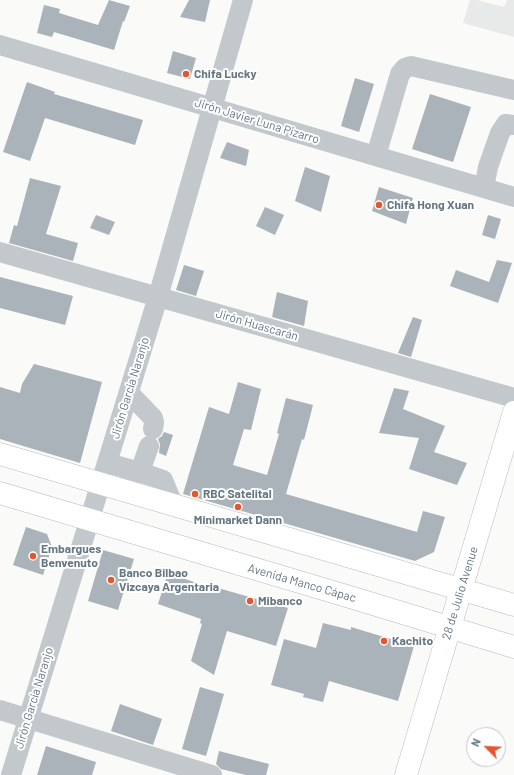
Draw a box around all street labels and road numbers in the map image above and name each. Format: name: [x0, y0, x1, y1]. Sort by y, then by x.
street label: Jirón Javier Luna Pizarro: [193, 95, 321, 147]
street label: Jirón Huascarán: [214, 306, 300, 344]
street label: Jirón García Naranjo: [108, 336, 152, 440]
street label: 28 de Julio Avenue: [439, 545, 481, 641]
street label: Avenida Manco Cápac: [246, 561, 358, 605]
street label: Jirón García Naranjo: [12, 646, 56, 750]

